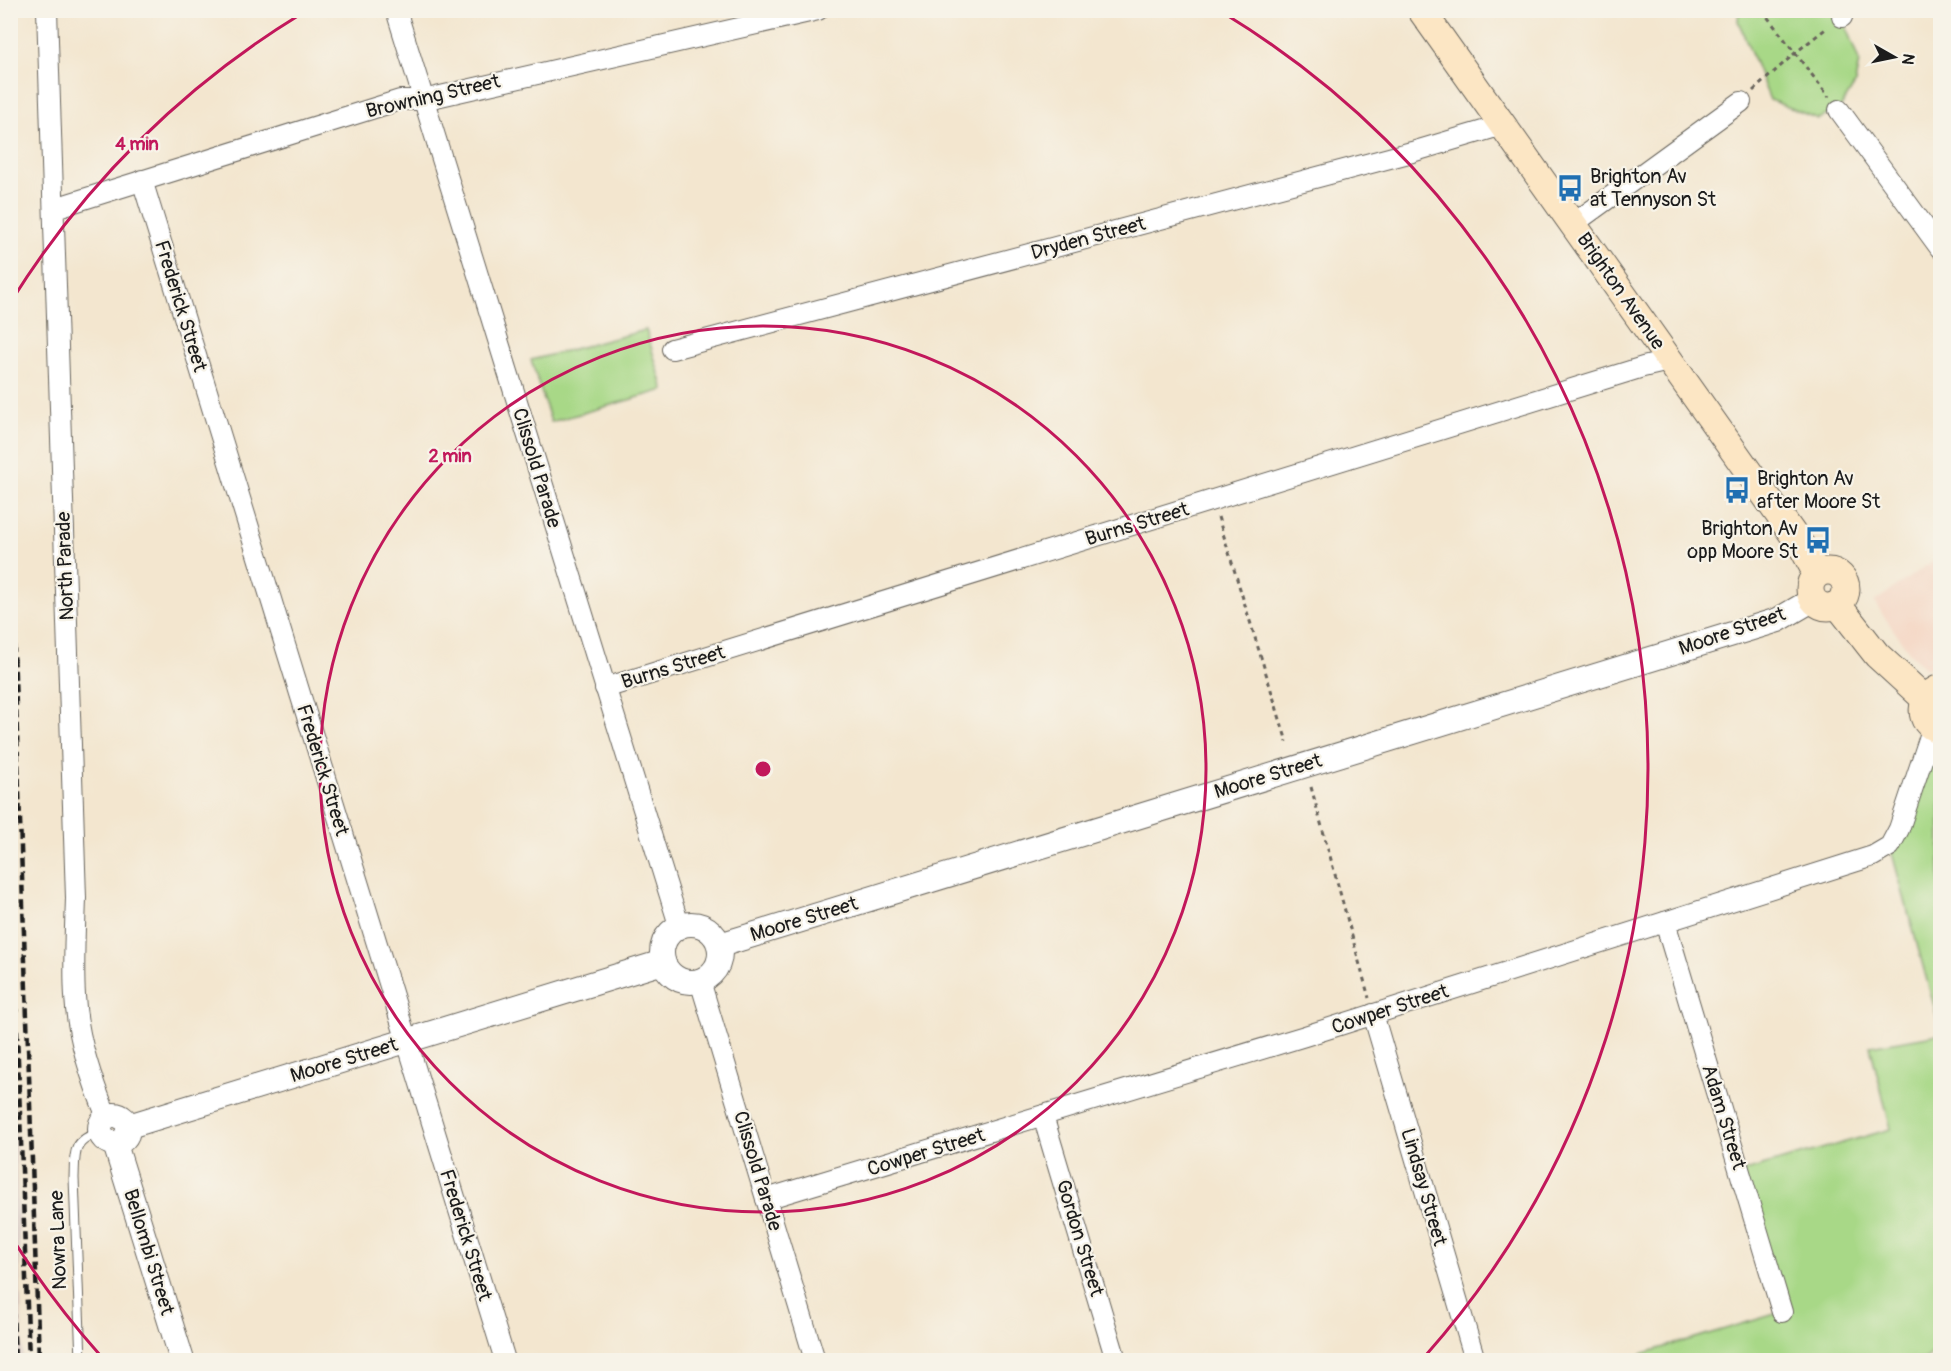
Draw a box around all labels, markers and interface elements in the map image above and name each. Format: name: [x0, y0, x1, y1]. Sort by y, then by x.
north arrow: [1864, 27, 1924, 87]
text: N: [1897, 52, 1919, 66]
street label: Browning Street: [364, 68, 503, 124]
text: 4 min: [115, 133, 159, 156]
place label: Brighton Av at Tennyson St: [1590, 164, 1717, 212]
bus stop icon: Brighton Av at Tennyson St: [1555, 173, 1585, 203]
street label: Dryden Street: [1028, 210, 1149, 265]
street label: Brighton Avenue: [1571, 228, 1671, 355]
street label: Frederick Street: [149, 237, 213, 376]
street label: Clissold Parade: [507, 405, 567, 531]
text: 2 min: [428, 445, 472, 468]
place label: Brighton Av after Moore St: [1757, 466, 1881, 514]
bus stop icon: Brighton Av after Moore St: [1722, 475, 1752, 505]
street label: Burns Street: [1082, 496, 1193, 552]
street label: North Parade: [51, 511, 79, 621]
place label: Brighton Av opp Moore St: [1687, 516, 1799, 564]
bus stop icon: Brighton Av opp Moore St: [1803, 525, 1833, 555]
street label: Moore Street: [1675, 601, 1789, 661]
street label: Burns Street: [618, 639, 729, 695]
street label: Frederick Street: [291, 701, 355, 840]
street label: Moore Street: [1211, 748, 1326, 804]
centre of rings: [753, 759, 773, 779]
street label: Moore Street: [747, 891, 862, 947]
street label: Cowper Street: [1328, 978, 1452, 1040]
street label: Moore Street: [287, 1032, 402, 1088]
street label: Adam Street: [1696, 1062, 1752, 1173]
street label: Clissold Parade: [728, 1108, 788, 1234]
street label: Cowper Street: [864, 1122, 989, 1182]
street label: Lindsay Street: [1395, 1125, 1453, 1250]
street label: Frederick Street: [434, 1166, 498, 1305]
street label: Gordon Street: [1050, 1177, 1110, 1300]
street label: Bellombi Street: [118, 1186, 180, 1319]
street label: Nowra Lane: [44, 1190, 72, 1290]

